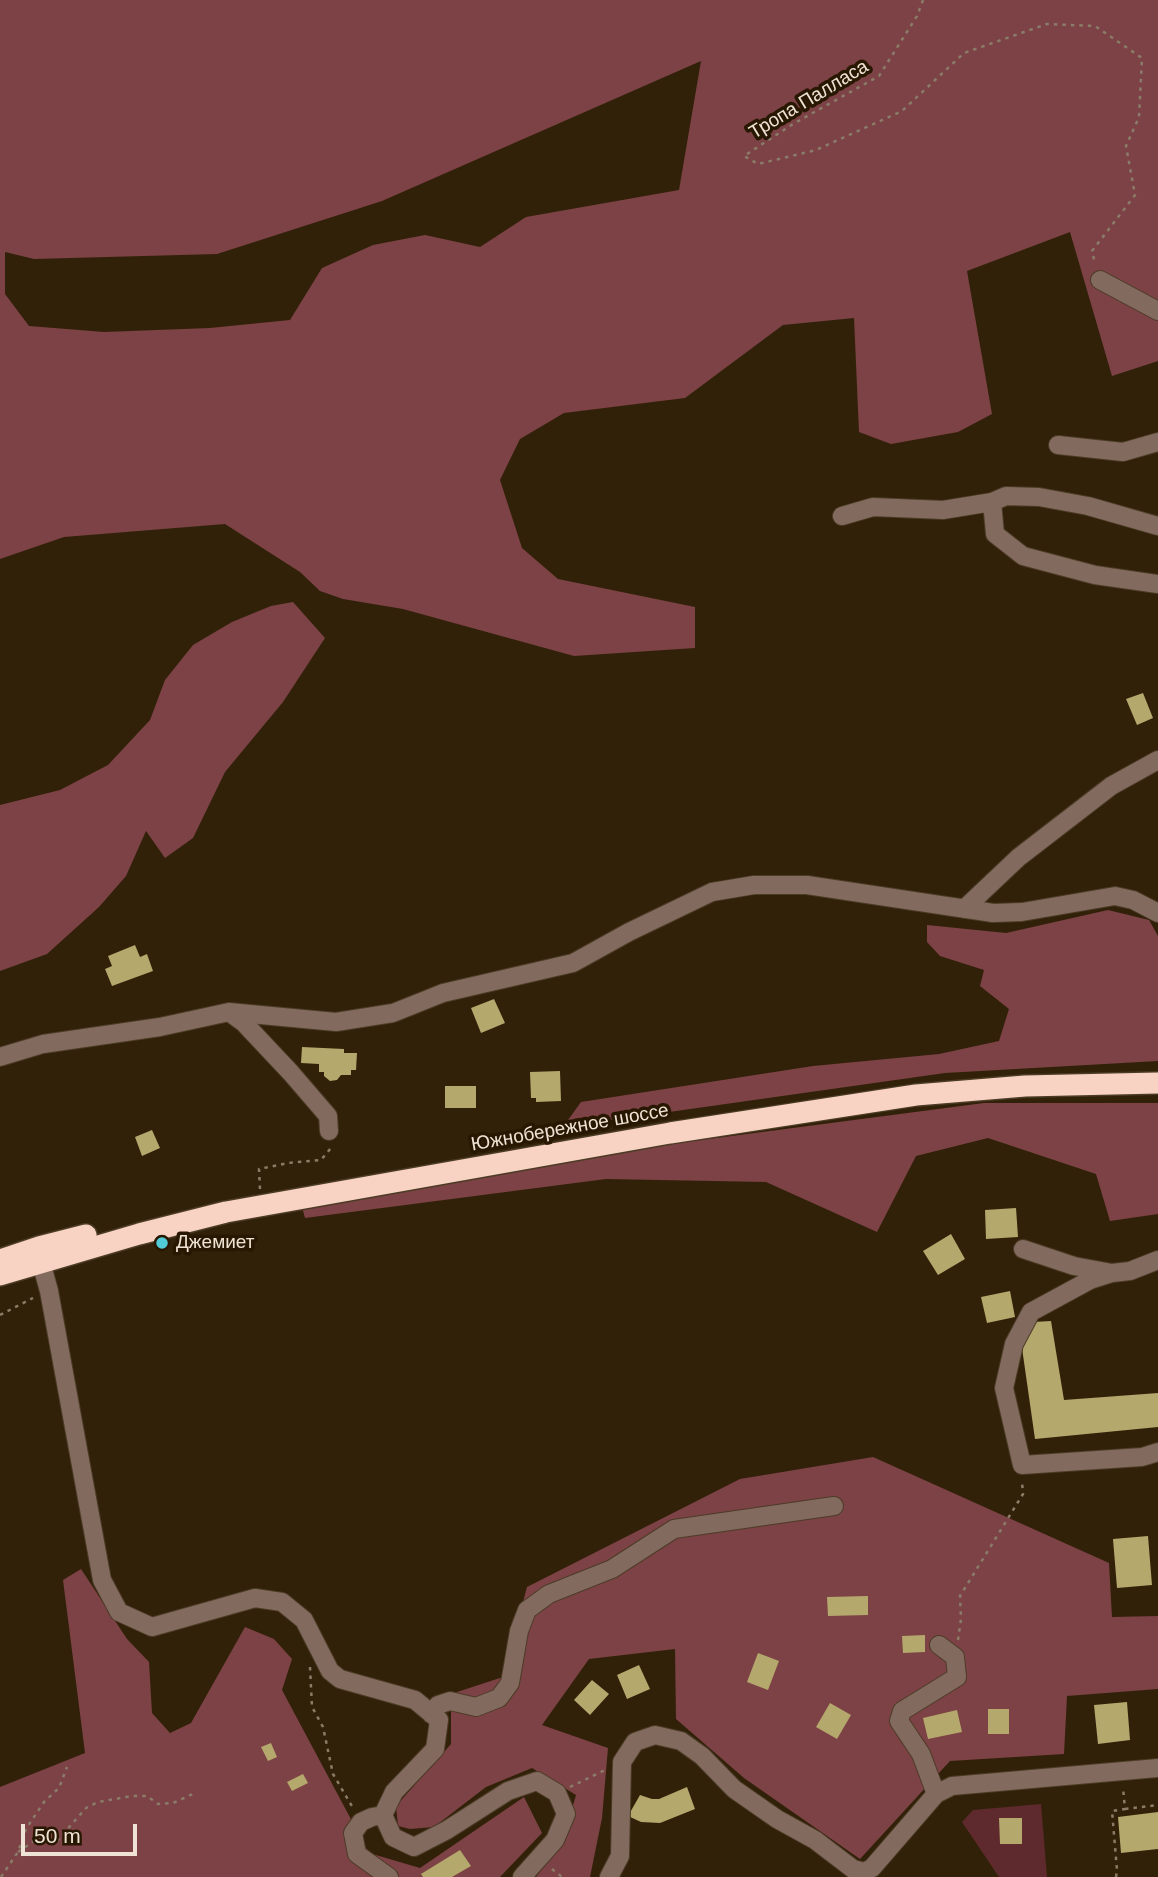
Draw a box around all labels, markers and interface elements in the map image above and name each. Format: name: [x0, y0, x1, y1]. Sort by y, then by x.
street label: Тропа Палласа: [745, 56, 873, 144]
street label: Южнобережное шоссе: [469, 1099, 671, 1157]
place label: Джемиет: [176, 1232, 254, 1254]
marker: Джемиет: [154, 1235, 170, 1251]
scale bar: [24, 1811, 140, 1855]
text: 50 m: [34, 1824, 81, 1847]

